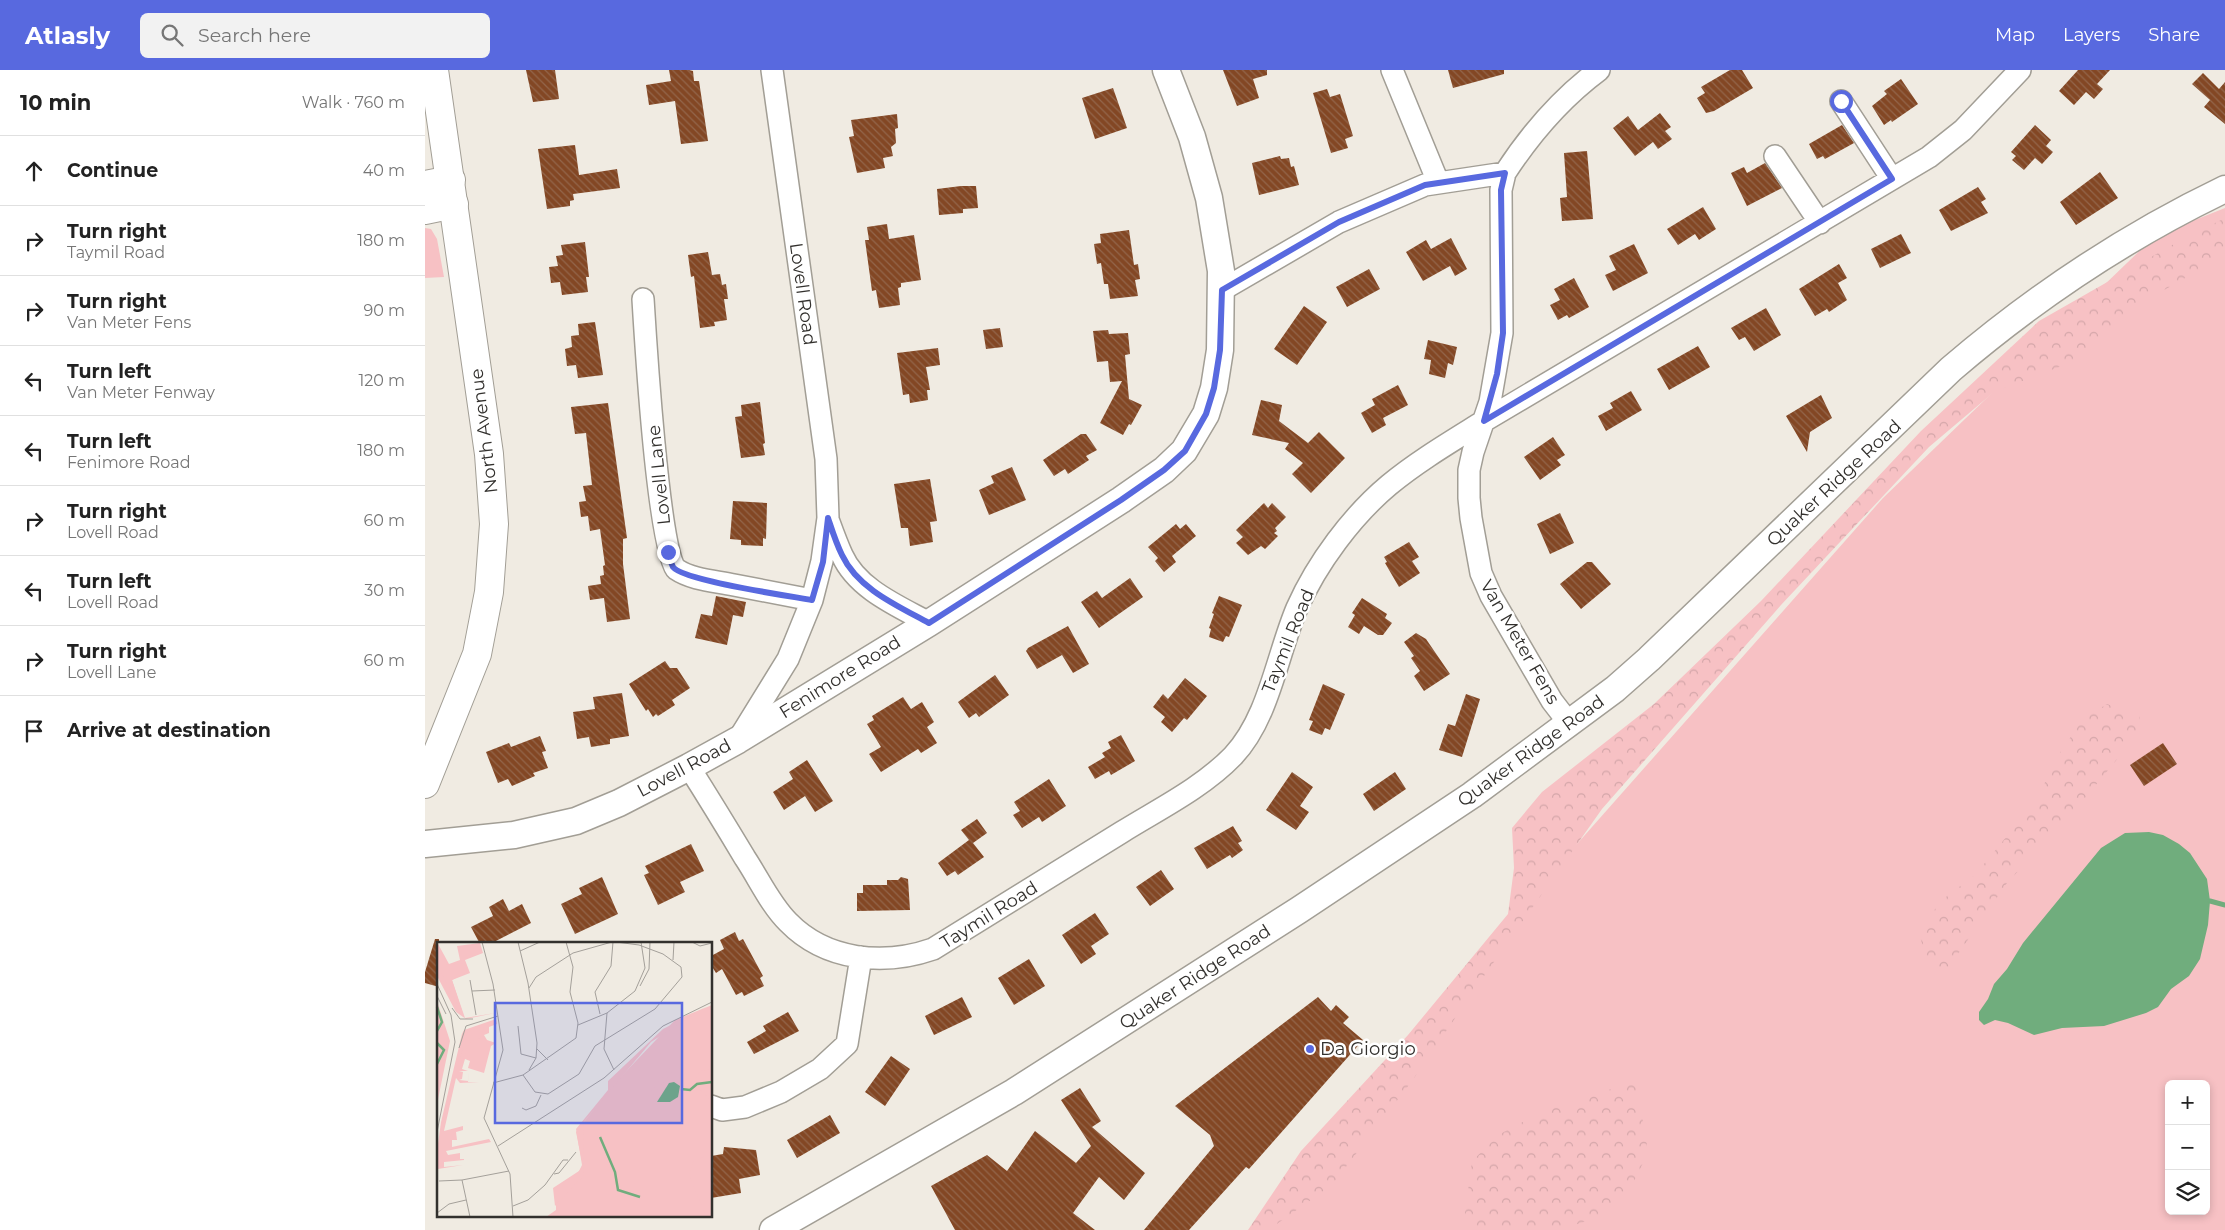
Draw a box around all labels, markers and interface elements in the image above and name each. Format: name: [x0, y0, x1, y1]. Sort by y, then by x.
search box: [140, 13, 490, 58]
text: Atlasly: [25, 21, 110, 50]
icon: search: [158, 21, 186, 49]
text: Search here: [198, 24, 311, 47]
text: Map: [1995, 24, 2035, 46]
text: Layers: [2063, 24, 2120, 46]
text: Share: [2148, 24, 2200, 46]
text: 10 min: [20, 90, 91, 115]
route start: [1830, 90, 1853, 113]
text: Walk · 760 m: [302, 93, 405, 112]
icon: ahead: [20, 157, 48, 185]
text: Continue: [67, 159, 158, 182]
text: 40 m: [363, 161, 405, 180]
text: Turn right: [67, 220, 167, 243]
icon: right: [20, 227, 48, 255]
text: 180 m: [357, 231, 405, 250]
street label: Lovell Road: [785, 241, 821, 347]
text: Taymil Road: [67, 243, 165, 262]
text: Turn right: [67, 290, 167, 313]
icon: right: [20, 297, 48, 325]
text: 90 m: [363, 301, 405, 320]
text: Van Meter Fens: [67, 313, 191, 332]
text: Turn left: [67, 360, 152, 383]
icon: left: [20, 367, 48, 395]
street label: North Avenue: [465, 367, 503, 495]
text: 120 m: [358, 371, 405, 390]
text: Van Meter Fenway: [67, 383, 215, 402]
street label: Quaker Ridge Road: [1762, 415, 1906, 551]
street label: Lovell Lane: [643, 424, 675, 526]
text: Turn left: [67, 430, 152, 453]
icon: left: [20, 437, 48, 465]
text: 180 m: [357, 441, 405, 460]
text: Fenimore Road: [67, 453, 191, 472]
text: Turn right: [67, 500, 167, 523]
icon: right: [20, 507, 48, 535]
text: 60 m: [363, 511, 405, 530]
text: Lovell Road: [67, 523, 159, 542]
route end: [657, 541, 680, 564]
text: Turn left: [67, 570, 152, 593]
street label: Van Meter Fens: [1476, 576, 1565, 708]
icon: left: [20, 577, 48, 605]
text: 30 m: [364, 581, 405, 600]
street label: Taymil Road: [1257, 586, 1319, 696]
text: Lovell Road: [67, 593, 159, 612]
street label: Fenimore Road: [775, 631, 905, 723]
text: Turn right: [67, 640, 167, 663]
icon: right: [20, 647, 48, 675]
text: 60 m: [363, 651, 405, 670]
text: Lovell Lane: [67, 663, 156, 682]
street label: Quaker Ridge Road: [1453, 690, 1609, 812]
icon: arrive: [20, 717, 48, 745]
text: Arrive at destination: [67, 719, 271, 742]
street label: Lovell Road: [633, 734, 735, 802]
street label: Taymil Road: [936, 876, 1042, 954]
street label: Quaker Ridge Road: [1115, 920, 1275, 1034]
inset map: [437, 942, 713, 1218]
place label: Da Giorgio: [1320, 1038, 1416, 1060]
marker: Da Giorgio: [1304, 1043, 1316, 1055]
map controls: [2165, 1080, 2210, 1215]
button: +: [2165, 1080, 2210, 1125]
button: −: [2165, 1125, 2210, 1170]
button: layers: [2165, 1170, 2210, 1215]

